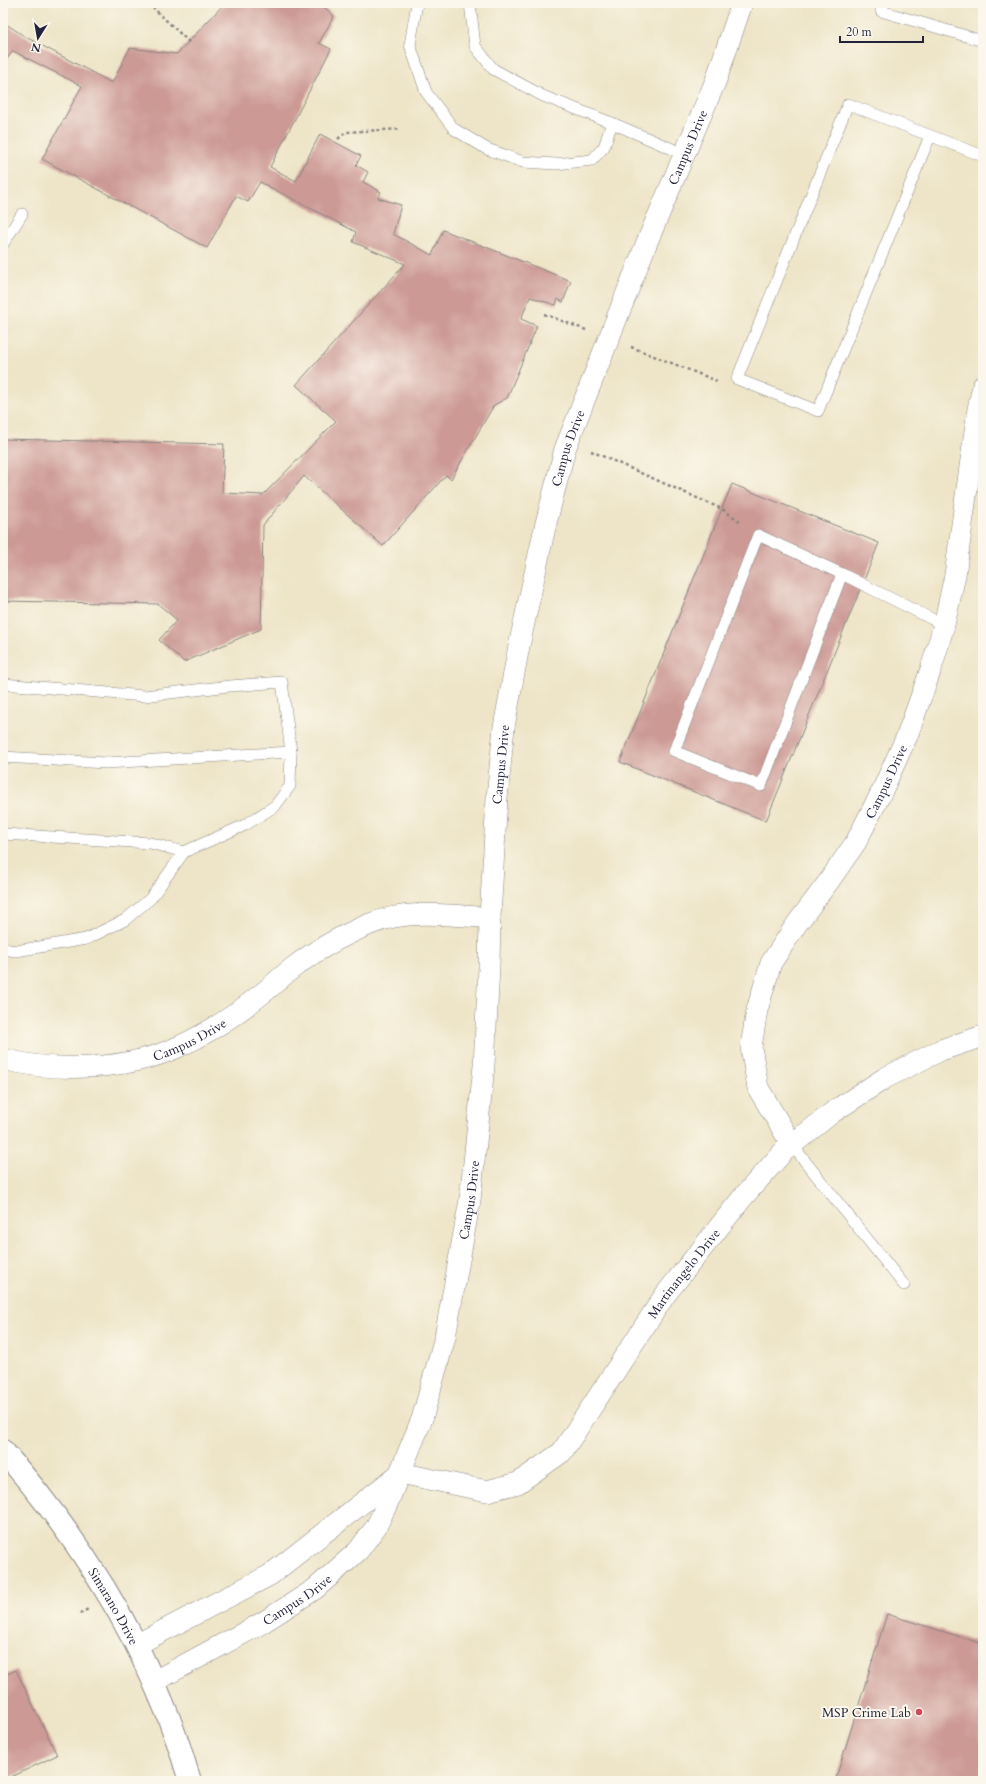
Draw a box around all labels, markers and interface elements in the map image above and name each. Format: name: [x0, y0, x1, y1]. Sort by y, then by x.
north arrow: [18, 18, 58, 58]
scale bar: [840, 18, 923, 44]
text: 20 m: [846, 24, 873, 40]
text: N: [30, 39, 42, 56]
street label: Campus Drive: [664, 107, 712, 188]
street label: Campus Drive: [548, 407, 590, 489]
street label: Campus Drive: [489, 724, 514, 805]
street label: Campus Drive: [861, 742, 912, 822]
street label: Campus Drive: [151, 1014, 230, 1066]
street label: Campus Drive: [455, 1159, 484, 1241]
street label: Martinangelo Drive: [644, 1225, 725, 1322]
street label: Simarano Drive: [84, 1564, 142, 1648]
street label: Campus Drive: [259, 1570, 336, 1630]
place label: MSP Crime Lab: [822, 1704, 911, 1722]
marker: MSP Crime Lab: [914, 1707, 924, 1717]

